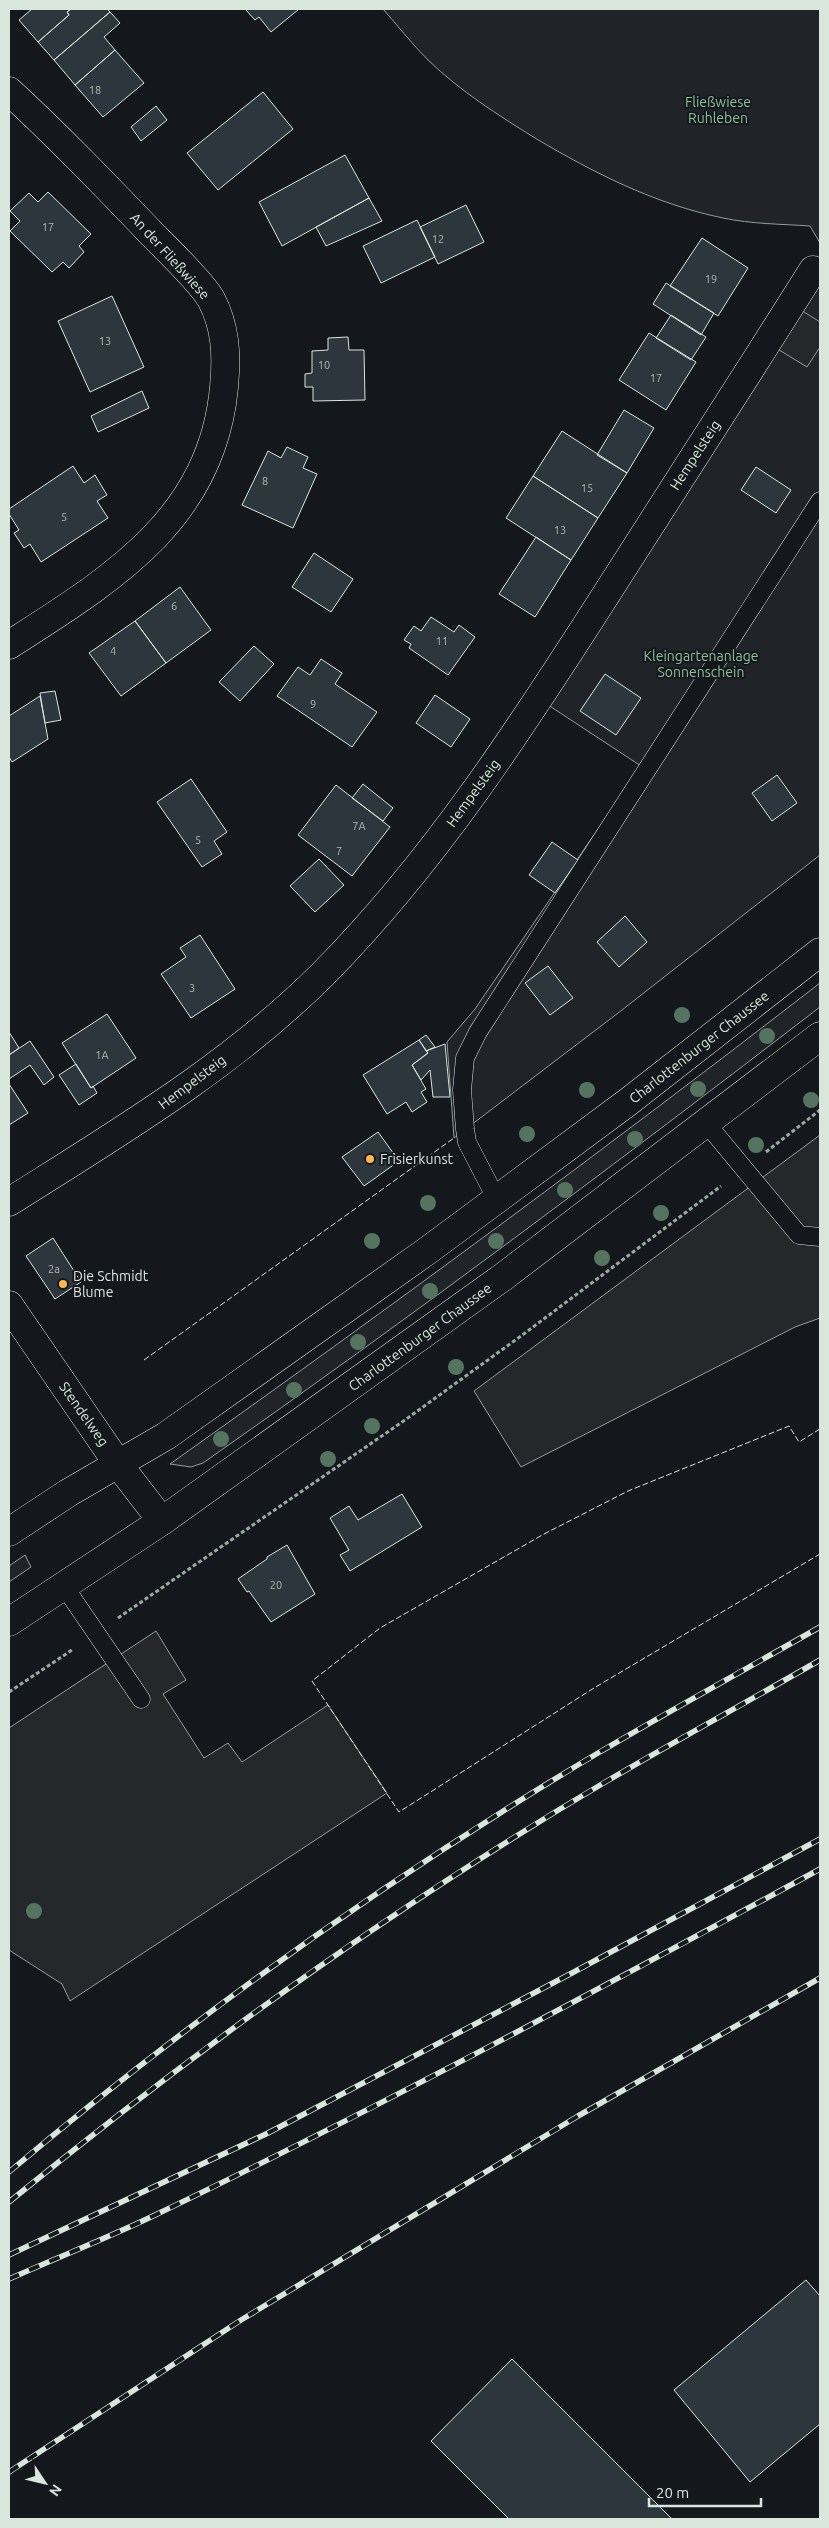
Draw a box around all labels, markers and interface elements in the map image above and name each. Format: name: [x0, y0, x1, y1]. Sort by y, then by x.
house number: 18: [89, 84, 101, 96]
park label: Fließwiese Ruhleben: [685, 94, 751, 126]
street label: An der Fließwiese: [127, 209, 213, 303]
house number: 17: [42, 221, 54, 233]
house number: 12: [432, 233, 444, 245]
house number: 19: [705, 273, 717, 285]
house number: 13: [99, 335, 111, 347]
house number: 10: [318, 359, 330, 371]
house number: 17: [650, 372, 662, 384]
street label: Hempelsteig: [667, 417, 723, 493]
house number: 8: [262, 475, 268, 487]
house number: 15: [581, 482, 593, 494]
house number: 5: [61, 511, 67, 523]
house number: 13: [554, 524, 566, 536]
house number: 6: [171, 600, 177, 612]
house number: 11: [436, 635, 448, 647]
house number: 4: [110, 645, 116, 657]
park label: Kleingartenanlage Sonnenschein: [644, 648, 758, 680]
house number: 9: [310, 698, 316, 710]
street label: Hempelsteig: [443, 756, 503, 830]
house number: 7A: [352, 820, 367, 832]
house number: 5: [195, 834, 201, 846]
house number: 7: [336, 845, 342, 857]
house number: 3: [189, 982, 195, 994]
street label: Charlottenburger Chaussee: [626, 988, 772, 1106]
house number: 1A: [95, 1049, 110, 1061]
street label: Hempelsteig: [155, 1052, 229, 1112]
place label: Frisierkunst: [380, 1151, 453, 1167]
marker: Frisierkunst: [364, 1153, 376, 1165]
house number: 2a: [48, 1263, 60, 1275]
place label: Die Schmidt Blume: [73, 1268, 149, 1300]
marker: Die Schmidt Blume: [57, 1278, 69, 1290]
street label: Charlottenburger Chaussee: [345, 1280, 495, 1394]
street label: Stendelweg: [56, 1379, 112, 1449]
house number: 20: [270, 1579, 282, 1591]
north arrow: [20, 2458, 70, 2508]
scale bar: [649, 2476, 762, 2508]
text: N: [46, 2482, 65, 2499]
text: 20 m: [656, 2484, 689, 2501]

